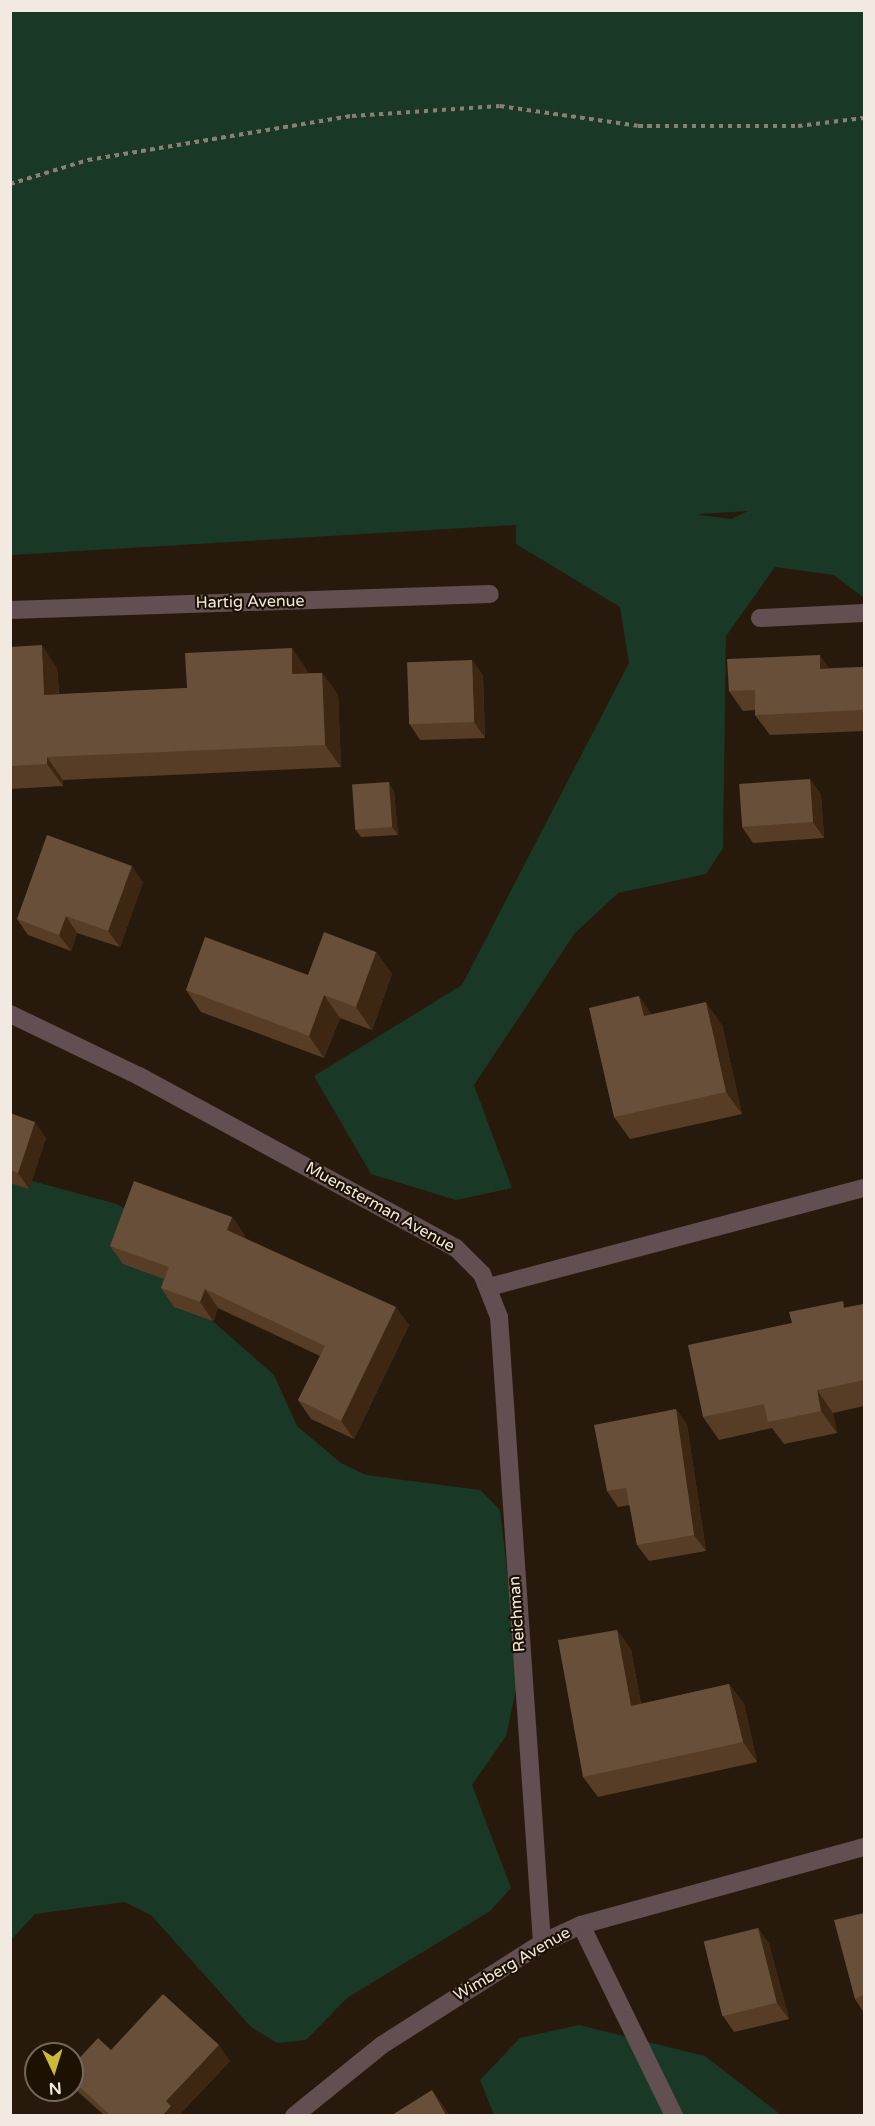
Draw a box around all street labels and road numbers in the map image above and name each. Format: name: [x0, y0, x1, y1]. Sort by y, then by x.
street label: Hartig Avenue: [195, 591, 305, 613]
street label: Muensterman Avenue: [302, 1158, 458, 1256]
street label: Reichman: [505, 1575, 529, 1653]
street label: Wimberg Avenue: [450, 1923, 574, 2005]

